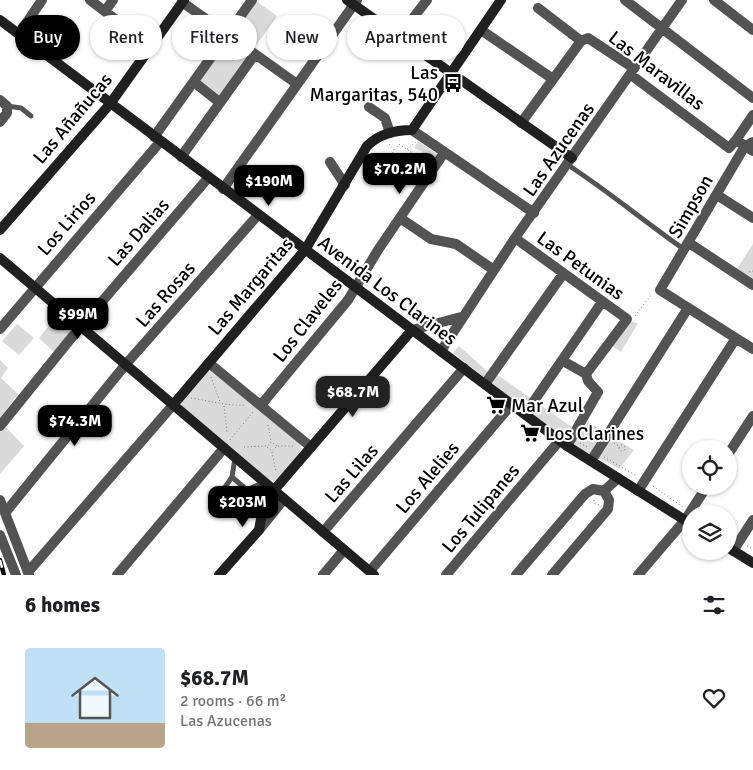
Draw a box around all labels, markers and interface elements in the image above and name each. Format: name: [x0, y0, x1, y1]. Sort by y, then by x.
chip: Buy: [15, 15, 80, 60]
chip: Rent: [90, 15, 162, 60]
chip: Filters: [172, 15, 257, 60]
chip: New: [267, 15, 337, 60]
chip: Apartment: [347, 15, 465, 60]
street label: Las Maravillas: [603, 26, 709, 116]
place label: Las Margaritas, 540: [310, 61, 438, 107]
street label: Las Añañucas: [28, 68, 118, 169]
bus stop icon: Las Margaritas, 540: [442, 72, 464, 94]
street label: Las Azucenas: [518, 98, 600, 201]
pin: $70.2M: [359, 152, 441, 195]
text: $70.2M: [374, 159, 426, 179]
pin: $190M: [234, 164, 304, 207]
street label: Simpson: [663, 170, 719, 243]
text: $190M: [245, 171, 293, 191]
street label: Los Lirios: [32, 187, 101, 261]
street label: Las Dalias: [103, 194, 175, 272]
street label: Las Petunias: [532, 226, 629, 306]
street label: Avenida Los Clarines: [313, 231, 462, 351]
street label: Las Margaritas: [203, 233, 299, 340]
street label: Las Rosas: [131, 257, 201, 332]
street label: Los Claveles: [268, 274, 348, 367]
pin: $99M: [48, 298, 108, 340]
text: $99M: [58, 304, 98, 324]
pin: $68.7M: [312, 376, 394, 418]
text: $68.7M: [327, 382, 379, 402]
supermarket icon: Mar Azul: [485, 394, 507, 416]
place label: Mar Azul: [511, 394, 583, 418]
pin: $74.3M: [34, 404, 116, 447]
text: $74.3M: [49, 411, 101, 431]
supermarket icon: Los Clarines: [519, 422, 541, 444]
place label: Los Clarines: [545, 422, 644, 446]
street label: Los Alelies: [391, 437, 465, 519]
street label: Las Lilas: [320, 439, 384, 508]
map controls: [682, 440, 737, 560]
button: locate: [682, 440, 737, 495]
street label: Los Tulipanes: [437, 459, 525, 558]
pin: $203M: [208, 486, 278, 528]
text: $203M: [219, 492, 267, 512]
button: layers: [682, 505, 737, 560]
icon: filters: [700, 591, 728, 619]
text: 6 homes: [25, 592, 100, 618]
text: $68.7M: [180, 665, 249, 691]
icon: home: [65, 668, 125, 728]
icon: heart: [700, 684, 728, 712]
text: 2 rooms · 66 m²: [180, 691, 286, 711]
text: Las Azucenas: [180, 711, 272, 731]

